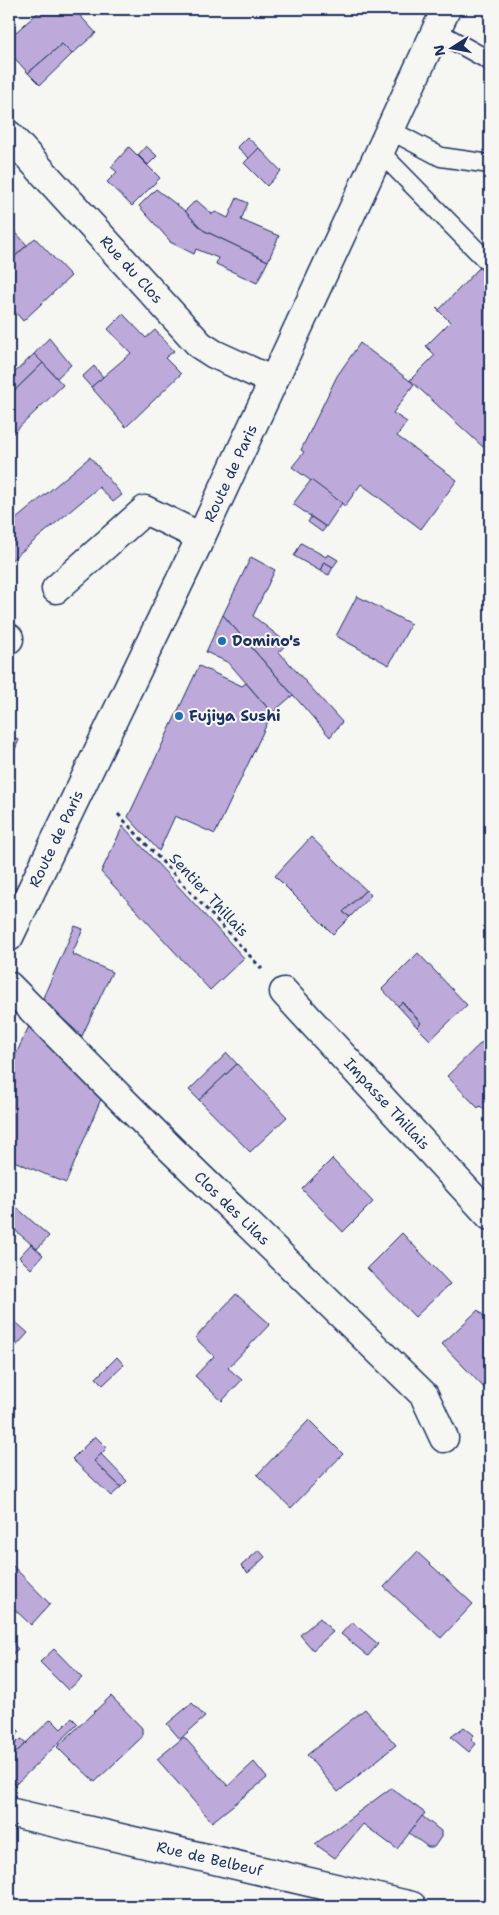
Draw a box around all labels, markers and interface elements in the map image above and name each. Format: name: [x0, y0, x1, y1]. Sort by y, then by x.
north arrow: [426, 22, 476, 72]
text: N: [429, 43, 449, 58]
street label: Rue du Clos: [95, 231, 167, 308]
street label: Route de Paris: [199, 421, 262, 525]
place label: Domino's: [232, 631, 301, 651]
marker: Domino's: [216, 635, 228, 647]
place label: Fujiya Sushi: [189, 706, 281, 726]
marker: Fujiya Sushi: [173, 710, 185, 722]
street label: Route de Paris: [24, 787, 88, 891]
street label: Sentier Thillais: [165, 849, 253, 941]
street label: Impasse Thillais: [340, 1054, 434, 1154]
street label: Clos des Lilas: [190, 1167, 274, 1250]
street label: Rue de Belbeuf: [155, 1837, 265, 1881]

